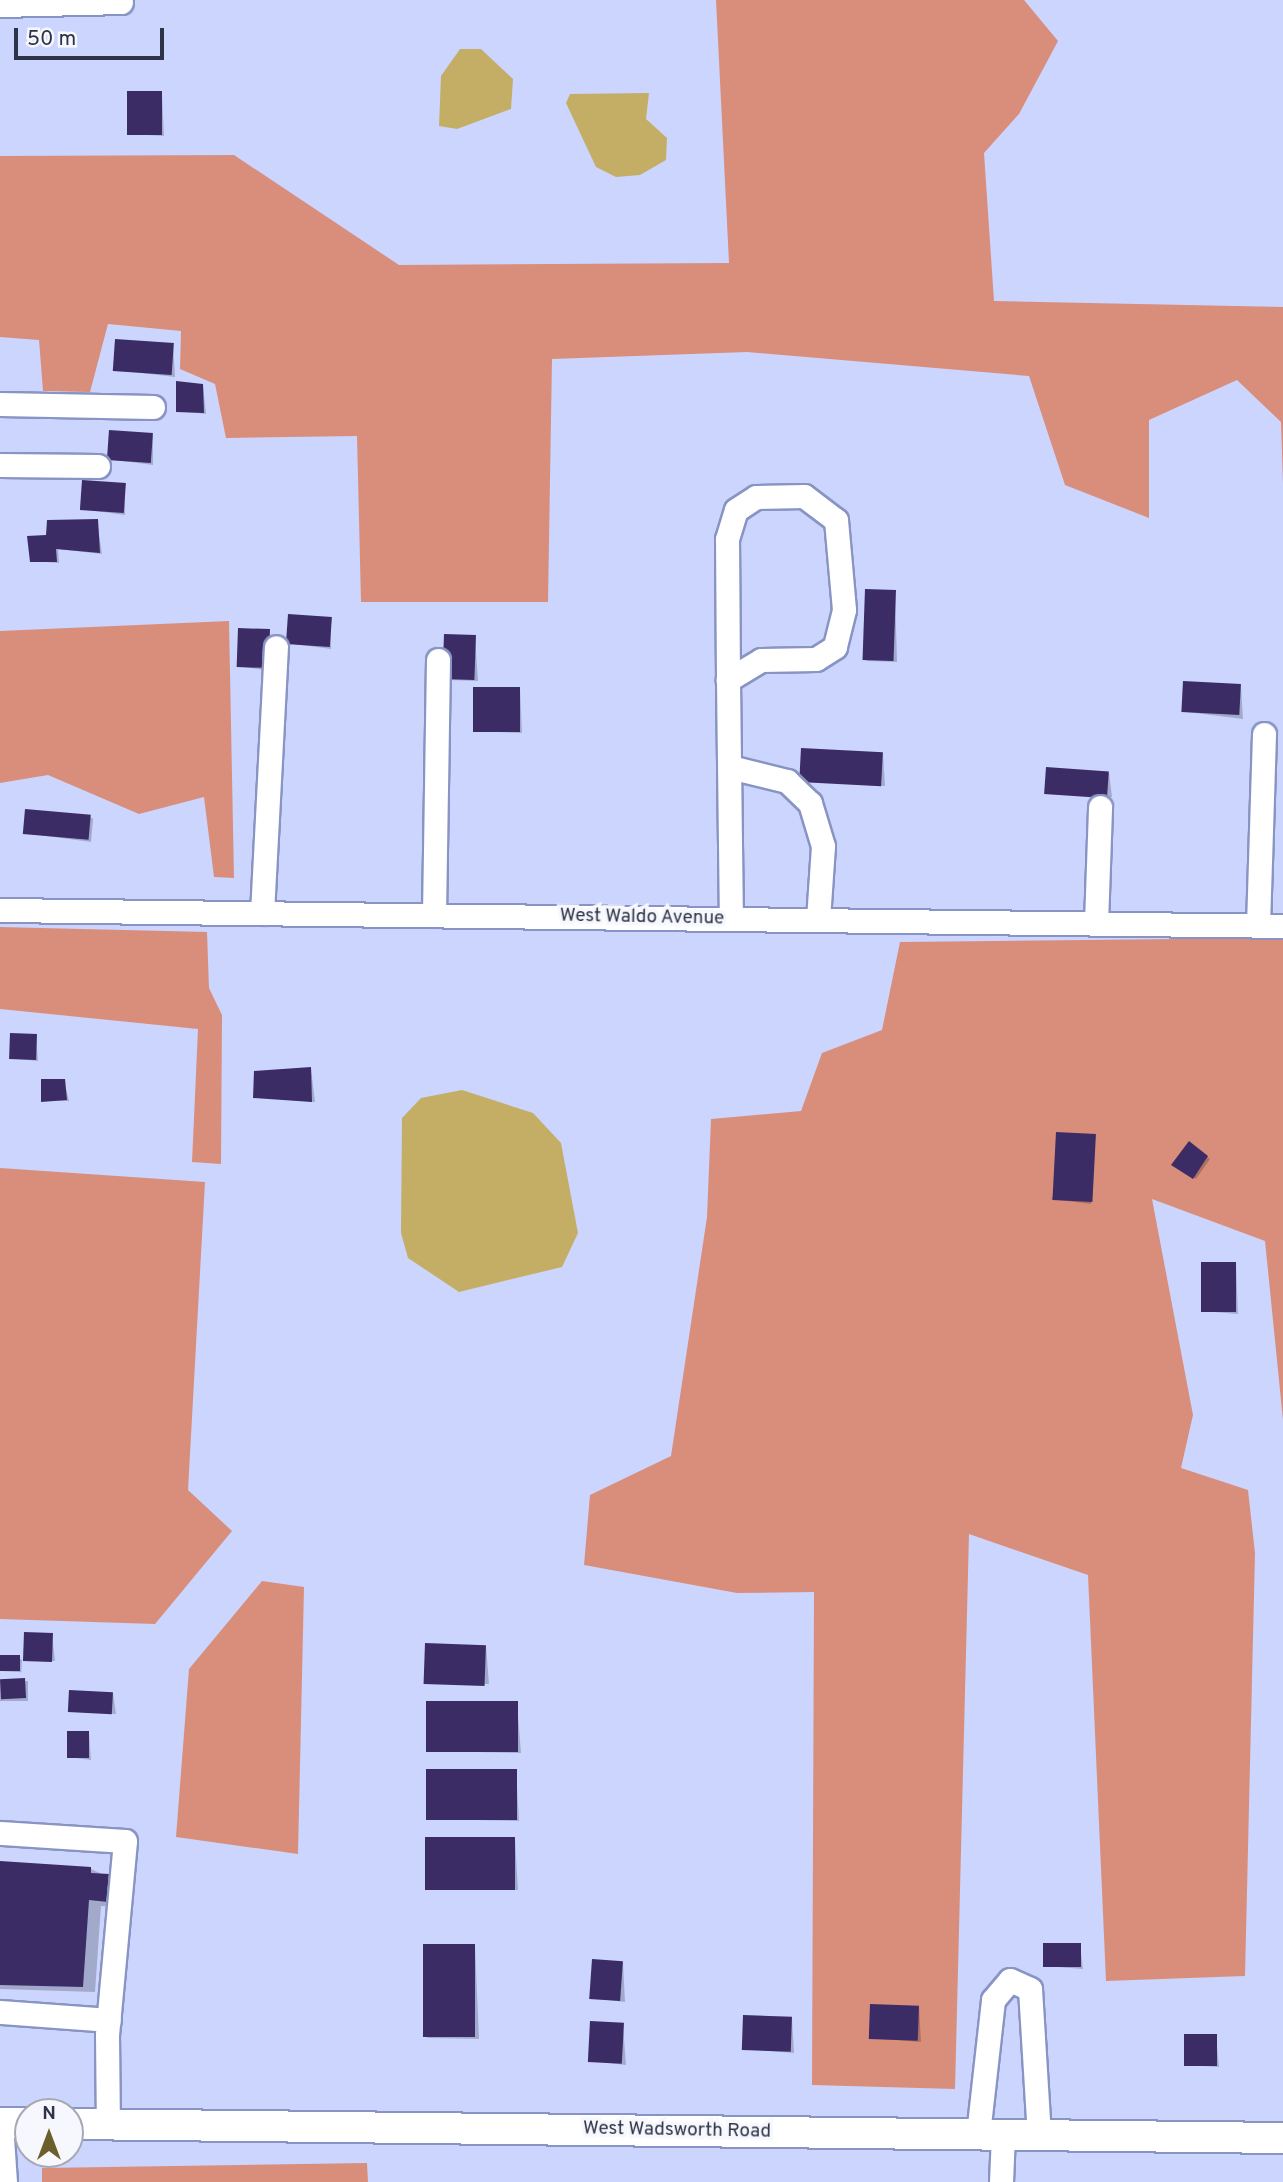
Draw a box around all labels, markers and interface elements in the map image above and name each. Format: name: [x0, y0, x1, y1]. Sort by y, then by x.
scale bar: [18, 14, 168, 58]
text: 50 m: [27, 26, 76, 53]
street label: West Waldo Avenue: [559, 905, 725, 931]
north arrow: [14, 2098, 84, 2168]
text: N: [42, 2102, 56, 2126]
street label: West Wadsworth Road: [582, 2118, 772, 2144]

